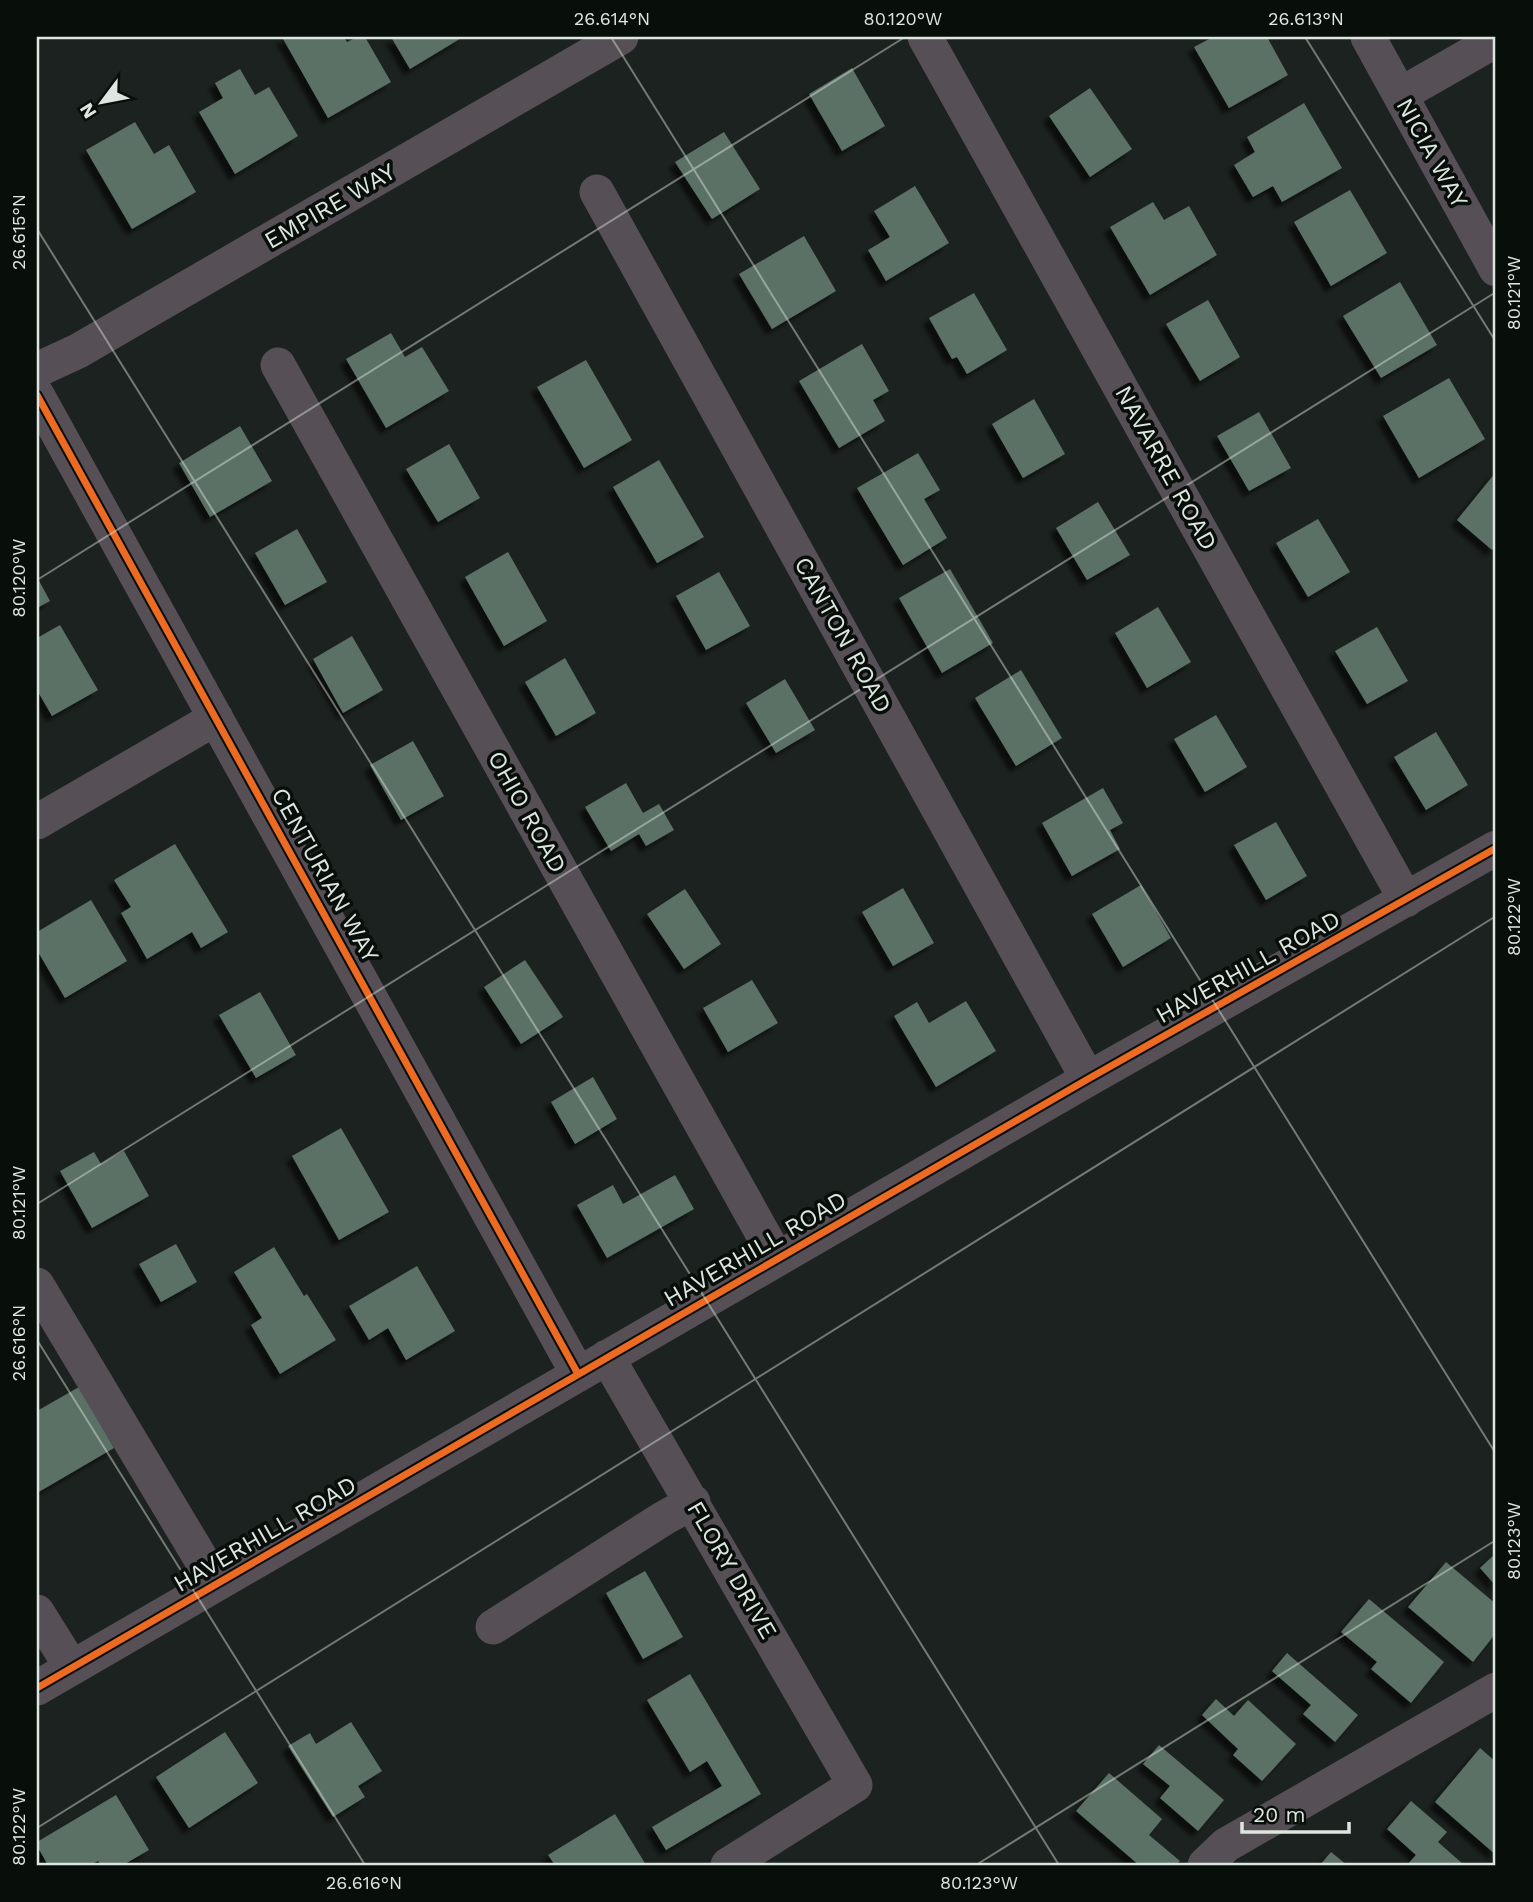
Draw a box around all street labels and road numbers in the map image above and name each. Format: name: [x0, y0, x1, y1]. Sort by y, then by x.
street label: NICIA WAY: [1390, 93, 1474, 213]
street label: EMPIRE WAY: [260, 157, 401, 255]
street label: NAVARRE ROAD: [1109, 381, 1223, 555]
street label: CANTON ROAD: [789, 552, 897, 718]
street label: OHIO ROAD: [482, 746, 572, 878]
street label: CENTURIAN WAY: [265, 783, 385, 967]
street label: HAVERHILL ROAD: [1151, 905, 1345, 1029]
street label: HAVERHILL ROAD: [659, 1185, 851, 1313]
street label: HAVERHILL ROAD: [169, 1470, 361, 1598]
street label: FLORY DRIVE: [681, 1496, 783, 1644]

